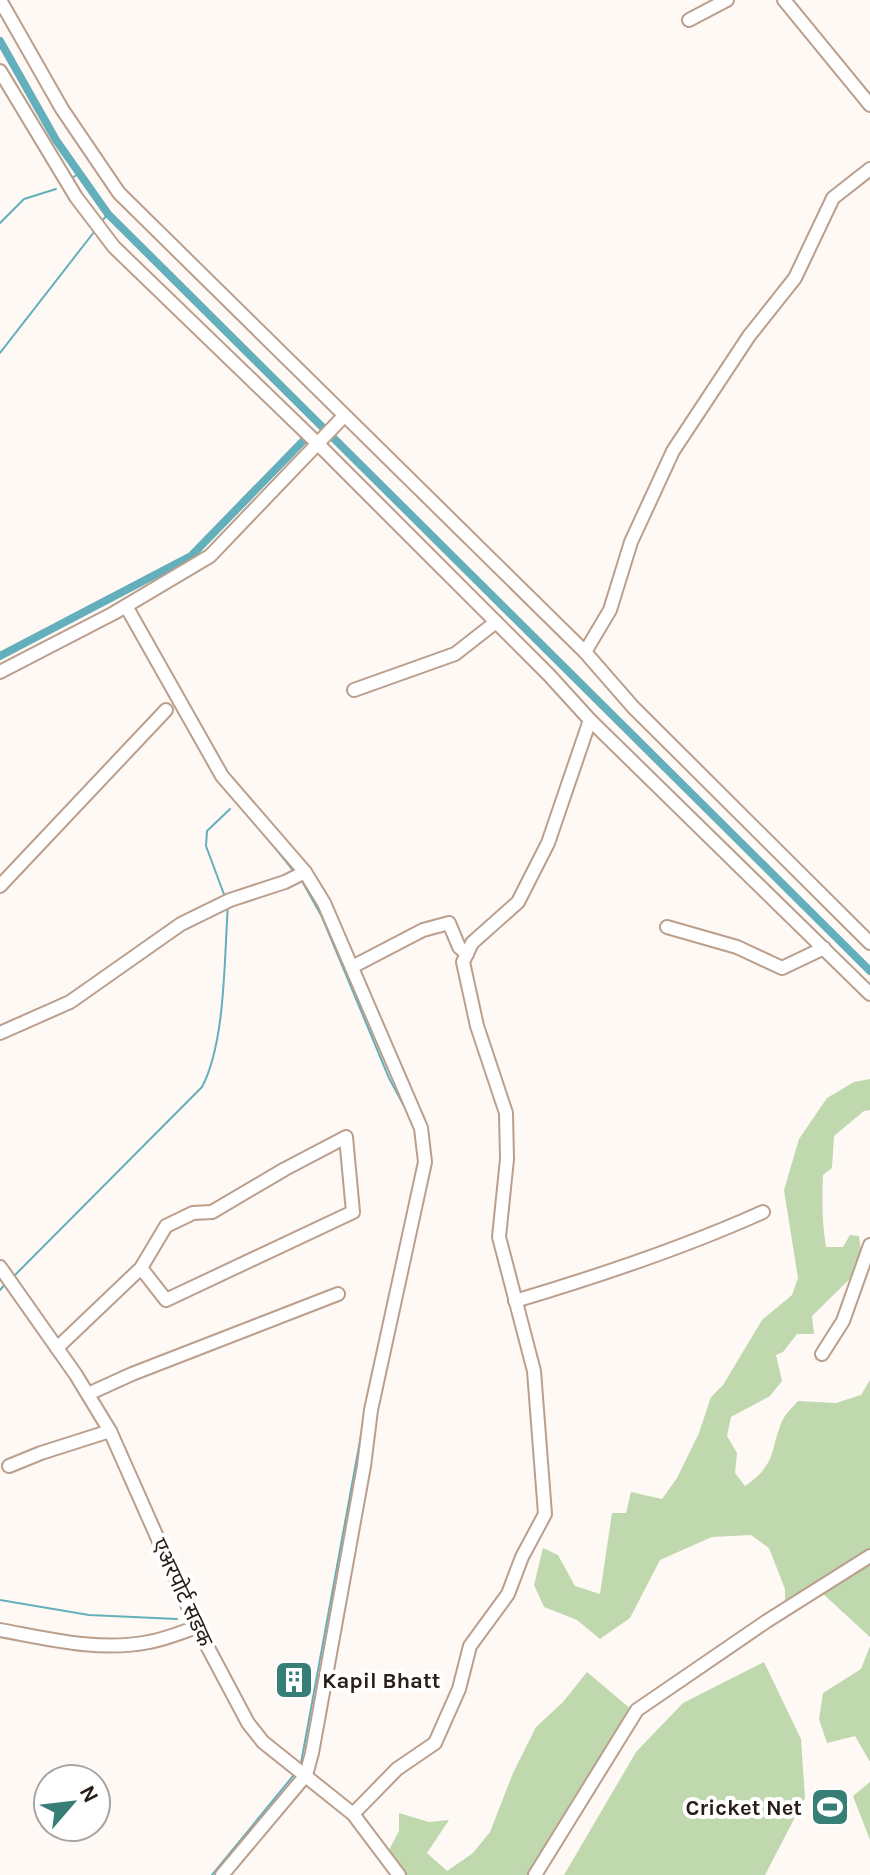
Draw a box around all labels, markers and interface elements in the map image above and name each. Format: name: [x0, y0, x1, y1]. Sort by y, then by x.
street label: एअरपोर्ट सडक: [146, 1534, 219, 1651]
building icon: Kapil Bhatt: [273, 1659, 315, 1701]
place label: Kapil Bhatt: [322, 1668, 441, 1694]
north arrow: [32, 1763, 112, 1843]
text: N: [74, 1781, 104, 1807]
sports icon: Cricket Net: [809, 1786, 851, 1828]
place label: Cricket Net: [686, 1795, 802, 1821]

